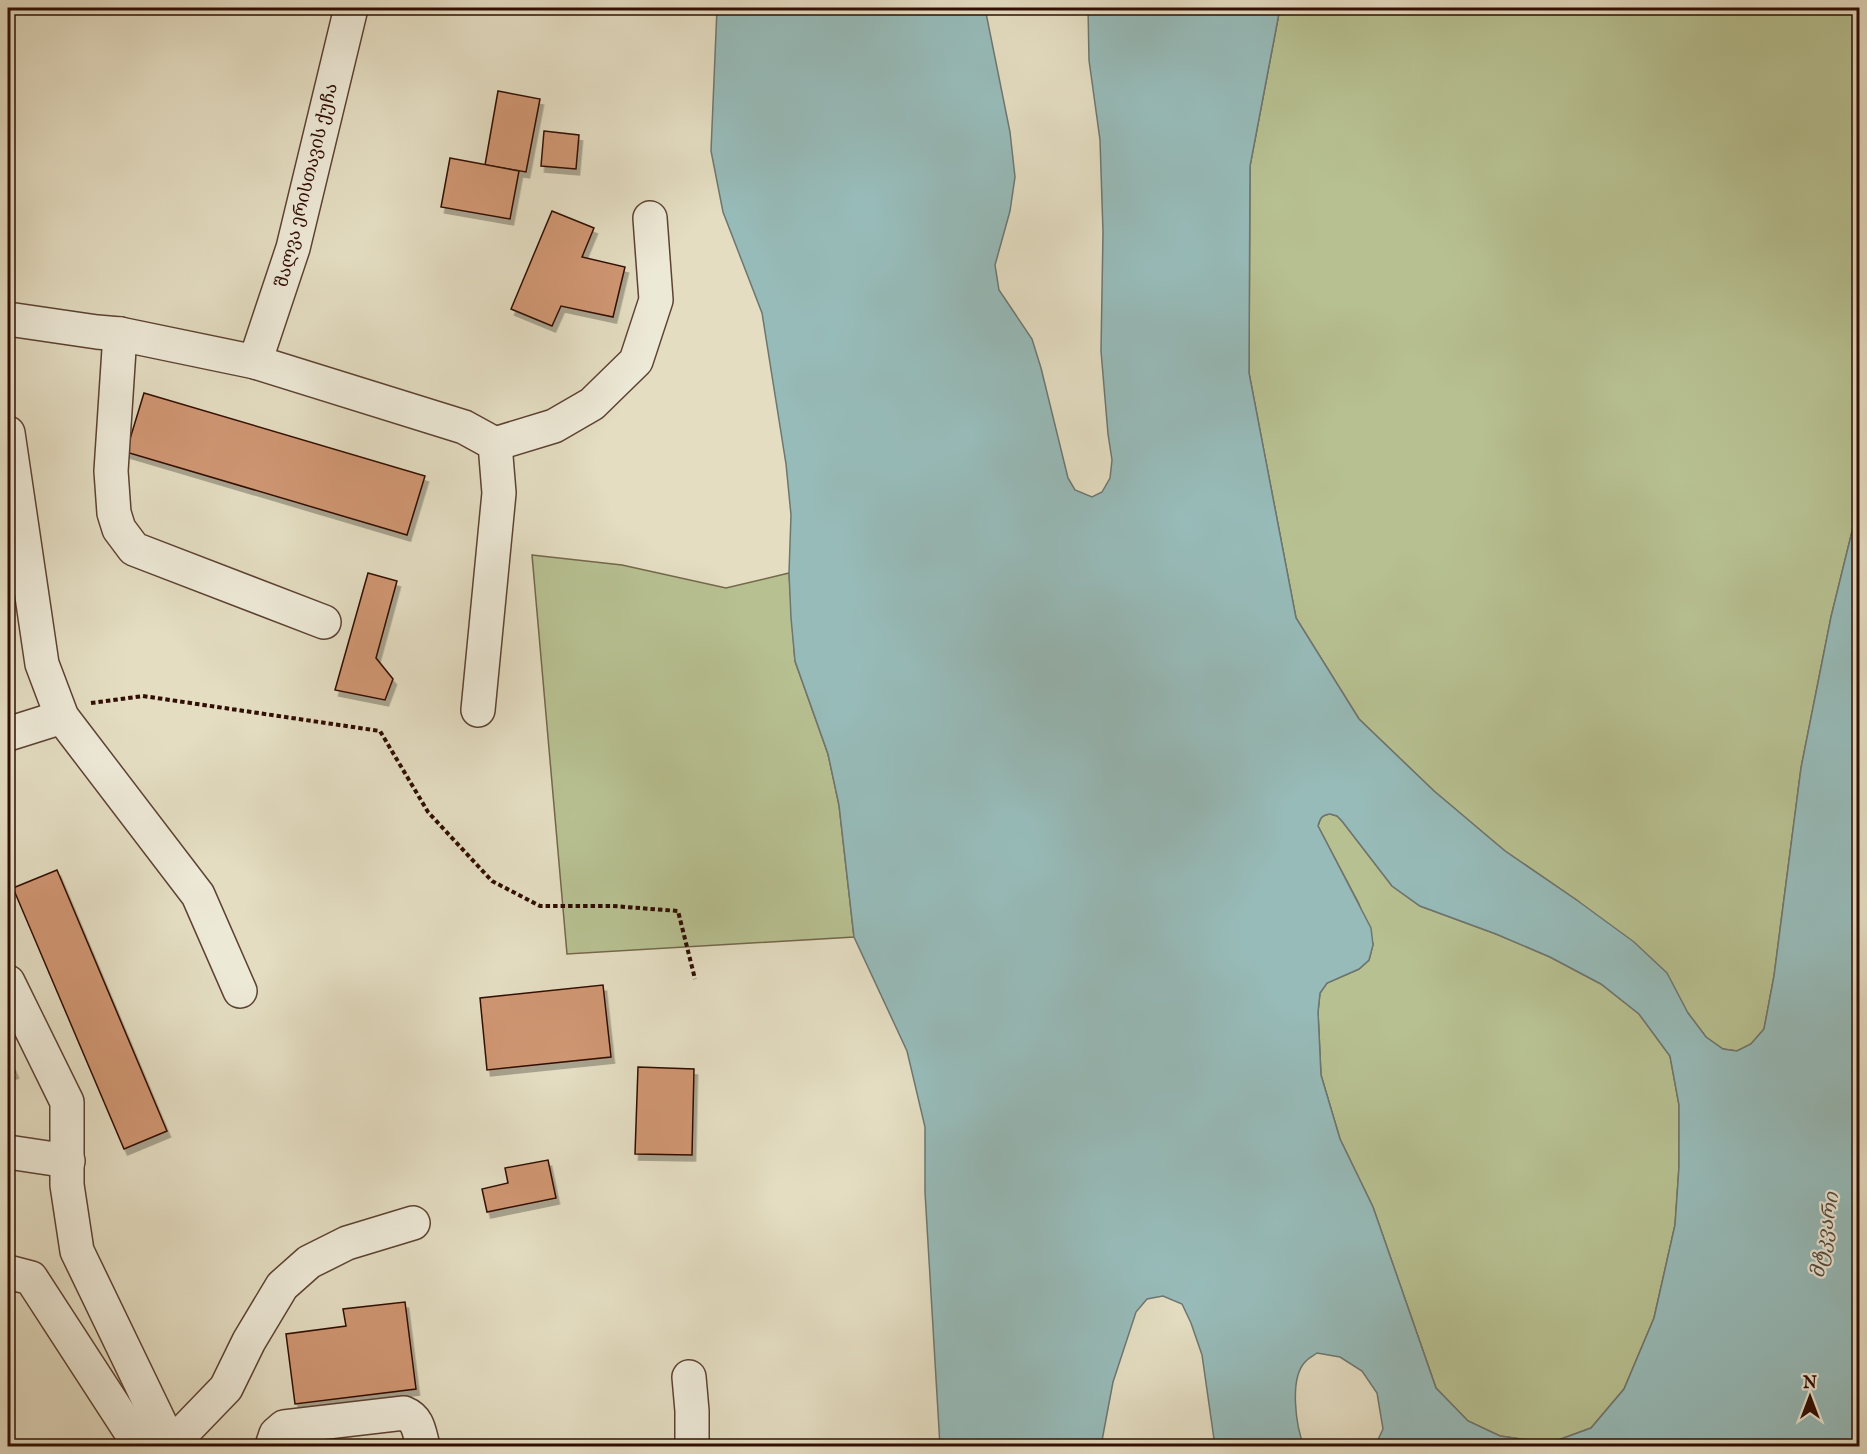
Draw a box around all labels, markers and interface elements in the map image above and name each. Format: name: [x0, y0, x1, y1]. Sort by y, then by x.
street label: შალვა ერისთავის ქუჩა: [271, 81, 344, 290]
water label: მტკვარი: [1806, 1189, 1846, 1280]
north arrow: [1780, 1367, 1840, 1427]
text: N: [1802, 1374, 1817, 1394]

